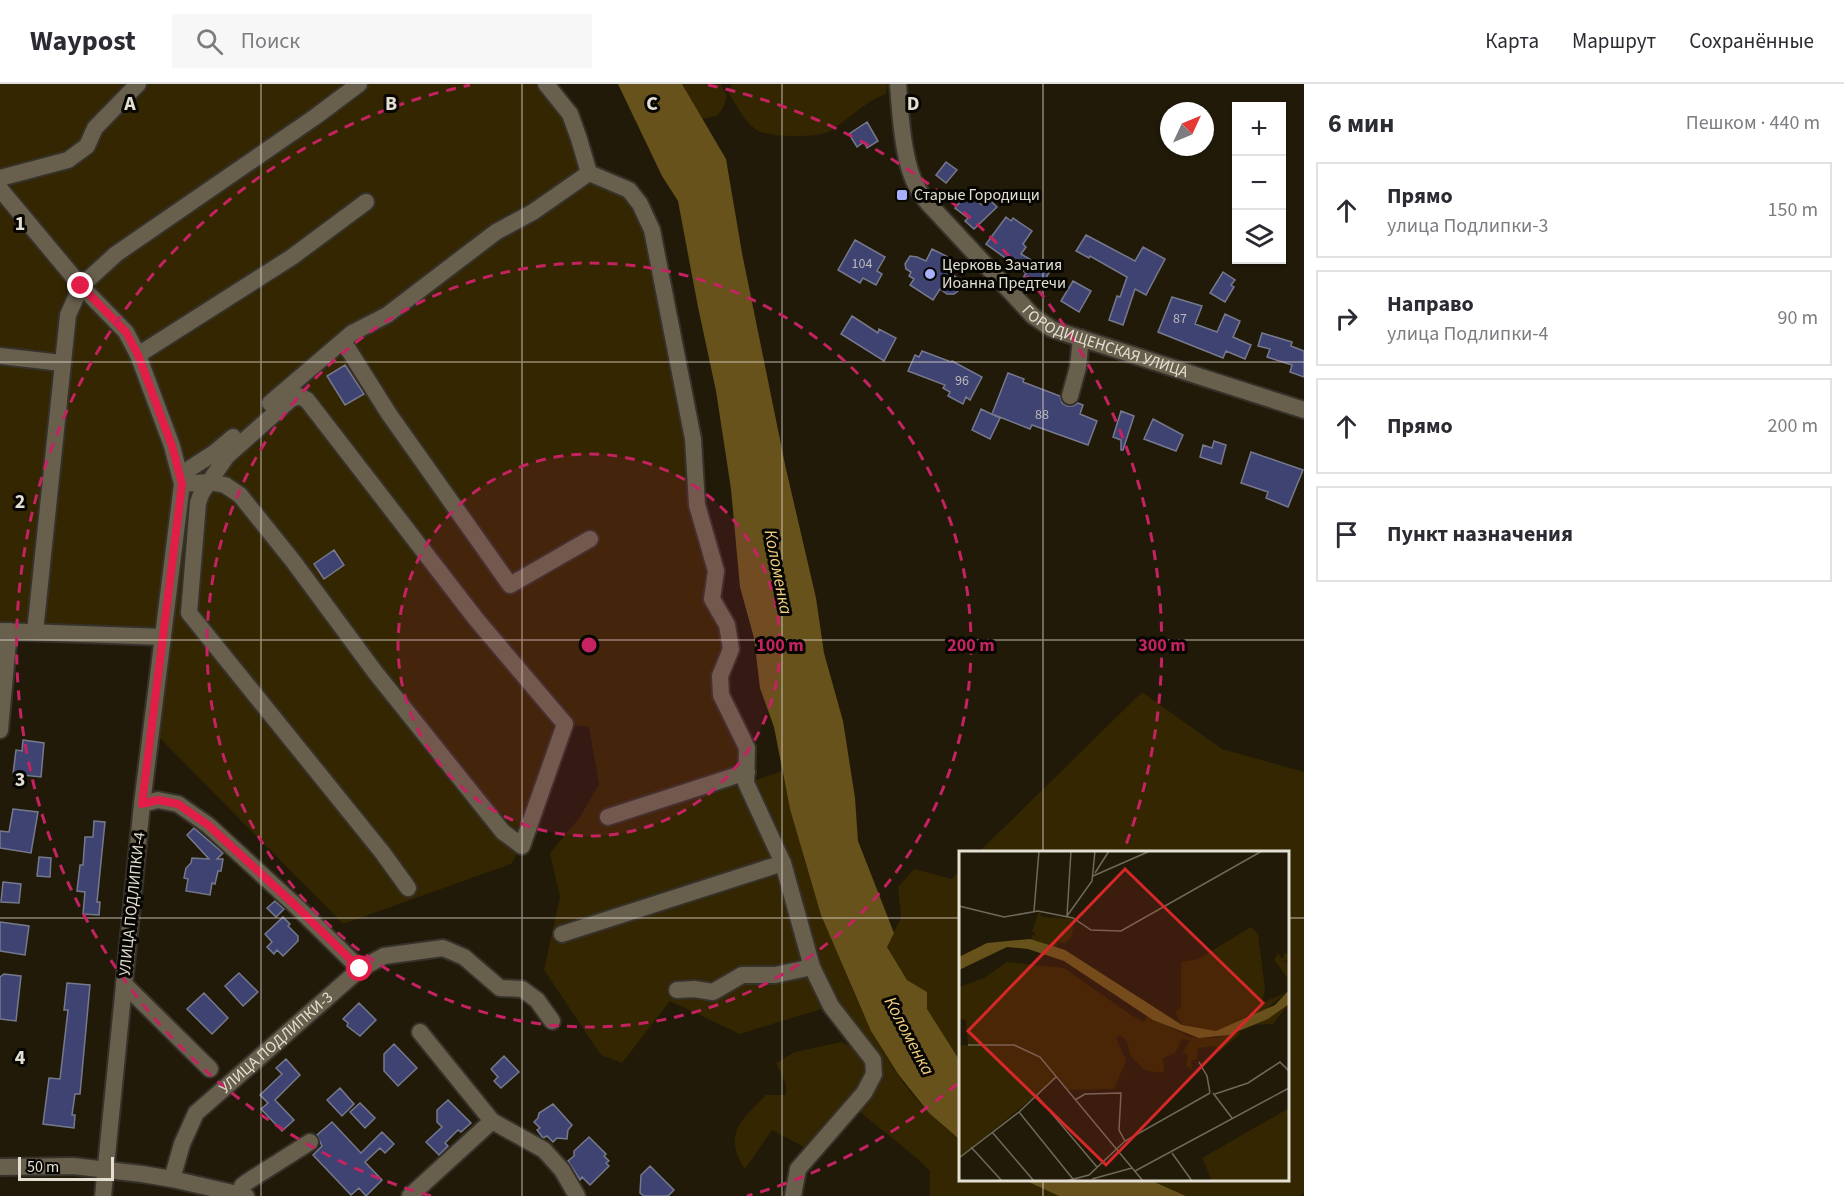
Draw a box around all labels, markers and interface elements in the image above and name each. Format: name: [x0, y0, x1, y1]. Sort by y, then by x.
search box: [172, 14, 592, 68]
text: Waypost: [30, 21, 136, 61]
icon: search: [193, 25, 226, 58]
text: Поиск: [241, 25, 300, 57]
text: Карта: [1485, 26, 1539, 56]
text: Маршрут: [1572, 26, 1656, 56]
text: Сохранённые: [1689, 26, 1814, 56]
text: A: [123, 90, 136, 118]
text: B: [385, 90, 397, 118]
text: C: [646, 90, 658, 118]
text: D: [907, 90, 919, 118]
north arrow: [1160, 102, 1214, 156]
map controls: [1232, 102, 1286, 264]
button: +: [1232, 102, 1286, 156]
text: 6 мин: [1328, 105, 1394, 142]
text: Пешком · 440 m: [1686, 109, 1820, 137]
button: −: [1232, 156, 1286, 210]
text: Прямо: [1387, 180, 1453, 212]
place label: Старые Городищи: [914, 184, 1040, 206]
marker: Старые Городищи: [895, 188, 909, 202]
icon: ahead: [1330, 194, 1363, 227]
text: 150 m: [1768, 196, 1818, 224]
text: 1: [15, 210, 25, 238]
button: layers: [1232, 210, 1286, 264]
text: улица Подлипки-3: [1387, 212, 1549, 240]
house number: 104: [852, 254, 872, 274]
place label: Церковь Зачатия Иоанна Предтечи: [942, 254, 1066, 294]
marker: Церковь Зачатия Иоанна Предтечи: [923, 267, 937, 281]
route end: [67, 272, 93, 298]
text: Направо: [1387, 288, 1474, 320]
street label: ГОРОДИЩЕНСКАЯ УЛИЦА: [1017, 300, 1191, 383]
icon: right: [1330, 302, 1363, 335]
text: 90 m: [1778, 304, 1818, 332]
house number: 87: [1173, 309, 1187, 329]
text: улица Подлипки-4: [1387, 320, 1549, 348]
house number: 96: [955, 371, 969, 391]
house number: 88: [1035, 405, 1049, 425]
icon: ahead: [1330, 410, 1363, 443]
text: Прямо: [1387, 410, 1453, 442]
text: 200 m: [1768, 412, 1818, 440]
text: 2: [15, 488, 25, 516]
icon: arrive: [1330, 518, 1363, 551]
text: Пункт назначения: [1387, 518, 1573, 550]
water label: Коломенка: [758, 528, 799, 617]
text: 100 m: [756, 633, 804, 658]
text: 200 m: [947, 633, 995, 658]
text: 300 m: [1138, 633, 1186, 658]
centre of rings: [579, 635, 599, 655]
text: 3: [15, 766, 25, 794]
street label: УЛИЦА ПОДЛИПКИ-4: [113, 831, 151, 977]
inset map: [959, 851, 1289, 1181]
route start: [346, 955, 372, 981]
street label: УЛИЦА ПОДЛИПКИ-3: [214, 987, 338, 1099]
water label: Коломенка: [878, 992, 940, 1080]
text: 4: [15, 1044, 26, 1072]
scale bar: [18, 1154, 114, 1182]
text: 50 m: [27, 1156, 59, 1178]

